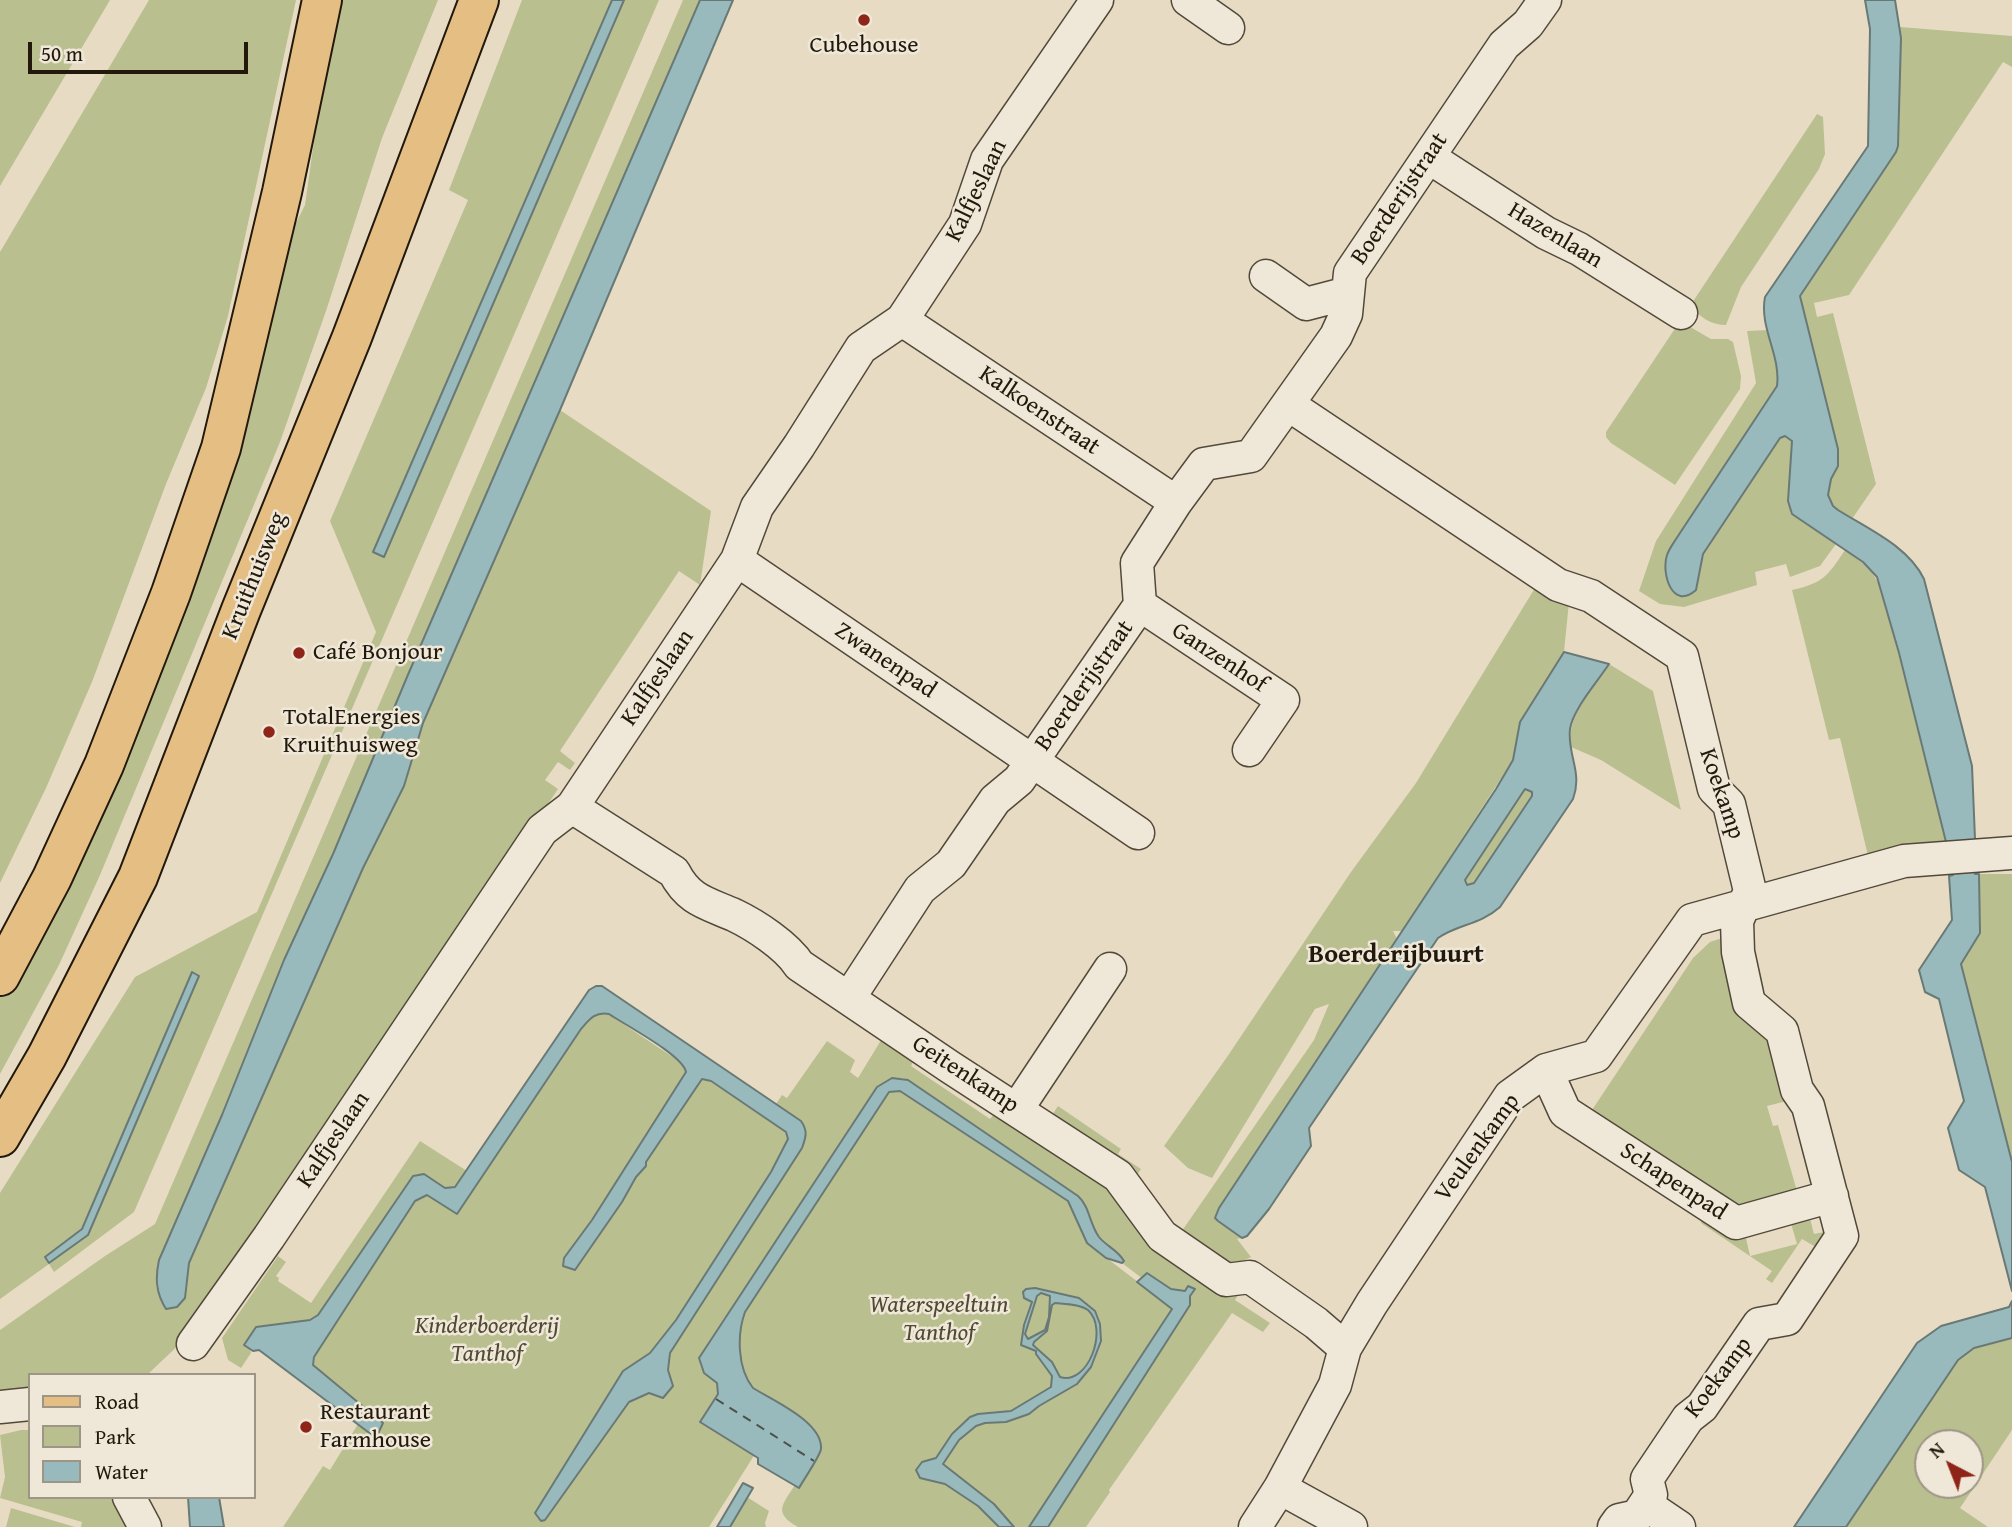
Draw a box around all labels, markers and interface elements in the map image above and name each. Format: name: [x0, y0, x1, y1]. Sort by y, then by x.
marker: Cubehouse: [856, 12, 872, 28]
scale bar: [32, 28, 252, 72]
place label: Cubehouse: [809, 32, 919, 60]
text: 50 m: [41, 38, 83, 69]
street label: Boerderijstraat: [1345, 128, 1455, 270]
street label: Kalfjeslaan: [940, 135, 1014, 247]
street label: Hazenlaan: [1502, 197, 1608, 275]
street label: Kalkoenstraat: [973, 360, 1105, 462]
street label: Kruithuisweg: [216, 508, 294, 644]
street label: Boerderijstraat: [1029, 615, 1141, 757]
street label: Zwanenpad: [829, 617, 941, 705]
street label: Ganzenhof: [1166, 617, 1272, 699]
street label: Kalfjeslaan: [615, 624, 701, 732]
place label: Café Bonjour: [313, 639, 443, 667]
marker: Café Bonjour: [291, 645, 307, 661]
place label: TotalEnergies Kruithuisweg: [283, 704, 421, 760]
marker: TotalEnergies Kruithuisweg: [261, 724, 277, 740]
street label: Koekamp: [1692, 745, 1750, 843]
district label: Boerderijbuurt: [1308, 939, 1484, 971]
street label: Geitenkamp: [906, 1030, 1024, 1120]
street label: Kalfjeslaan: [291, 1086, 377, 1194]
street label: Veulenkamp: [1429, 1089, 1527, 1207]
street label: Schapenpad: [1614, 1137, 1732, 1227]
park label: Waterspeeltuin Tanthof: [870, 1292, 1008, 1348]
park label: Kinderboerderij Tanthof: [415, 1313, 559, 1369]
street label: Koekamp: [1679, 1332, 1759, 1424]
legend: [28, 1373, 256, 1499]
text: Road: [95, 1386, 139, 1417]
place label: Restaurant Farmhouse: [320, 1399, 431, 1455]
marker: Restaurant Farmhouse: [298, 1419, 314, 1435]
text: Park: [95, 1421, 136, 1452]
north arrow: [1914, 1429, 1984, 1499]
text: N: [1922, 1435, 1950, 1465]
text: Water: [95, 1456, 148, 1487]

